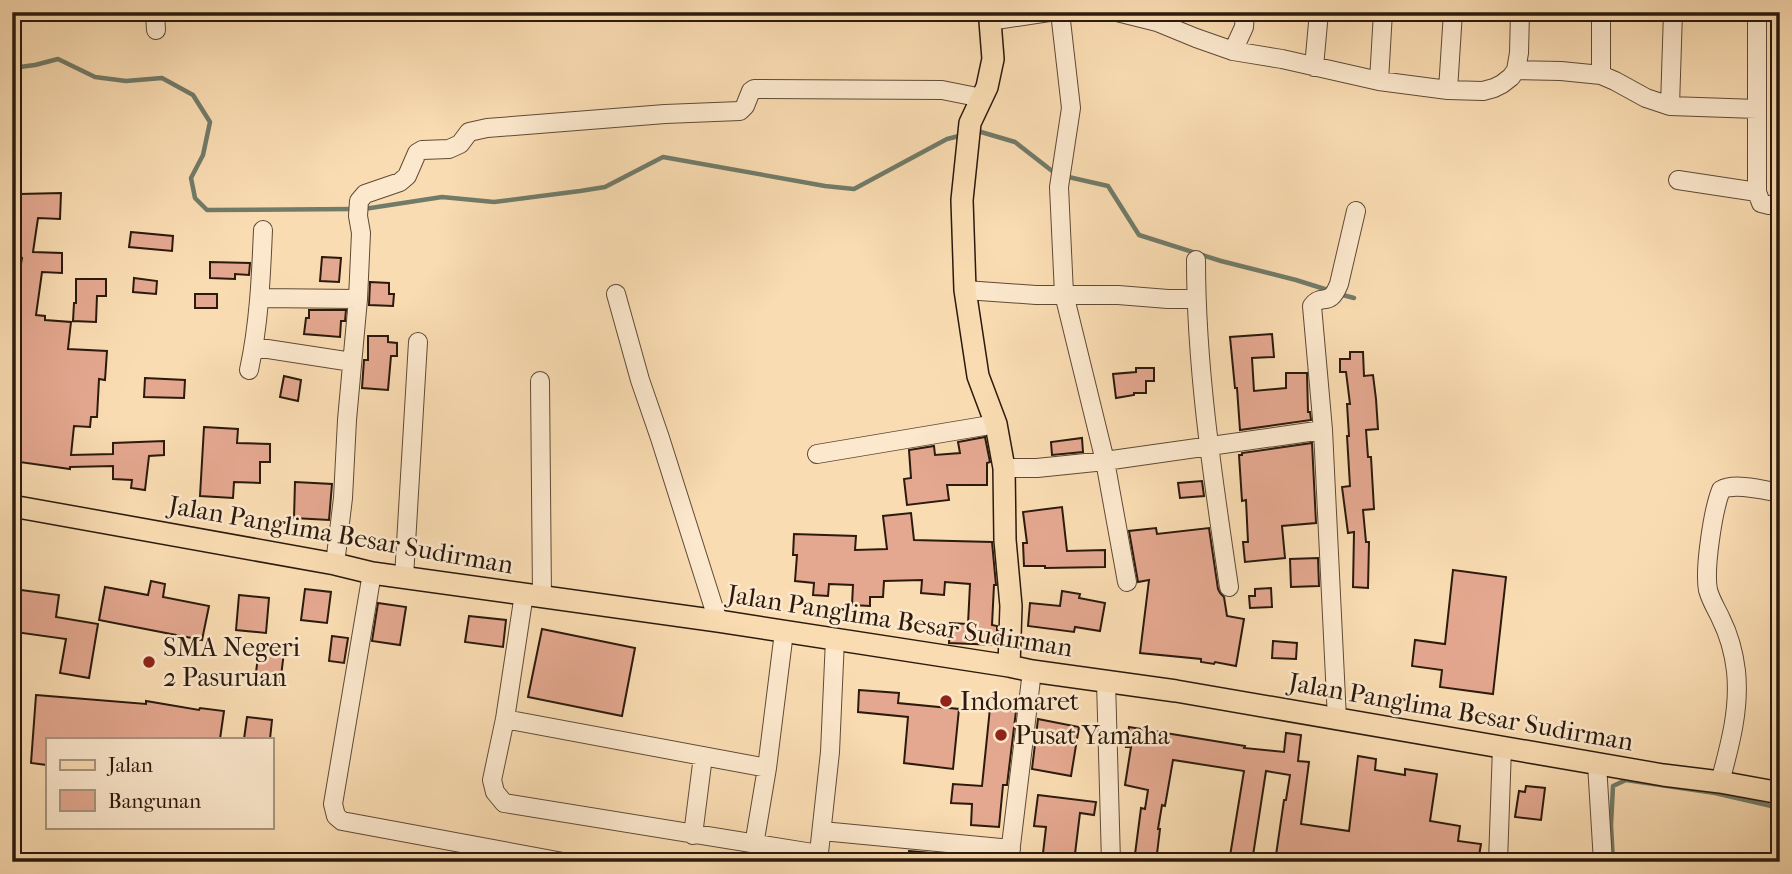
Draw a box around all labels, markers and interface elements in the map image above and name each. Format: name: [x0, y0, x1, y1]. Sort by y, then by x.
street label: Jalan Panglima Besar Sudirman: [164, 489, 516, 581]
street label: Jalan Panglima Besar Sudirman: [723, 578, 1075, 664]
place label: SMA Negeri 2 Pasuruan: [163, 632, 301, 693]
marker: SMA Negeri 2 Pasuruan: [141, 654, 157, 670]
street label: Jalan Panglima Besar Sudirman: [1284, 666, 1636, 758]
place label: Indomaret: [960, 686, 1080, 717]
marker: Indomaret: [938, 693, 954, 709]
place label: Pusat Yamaha: [1015, 720, 1171, 751]
marker: Pusat Yamaha: [993, 727, 1009, 743]
legend: [46, 738, 273, 828]
text: Jalan: [106, 753, 153, 777]
text: Bangunan: [108, 789, 201, 813]

